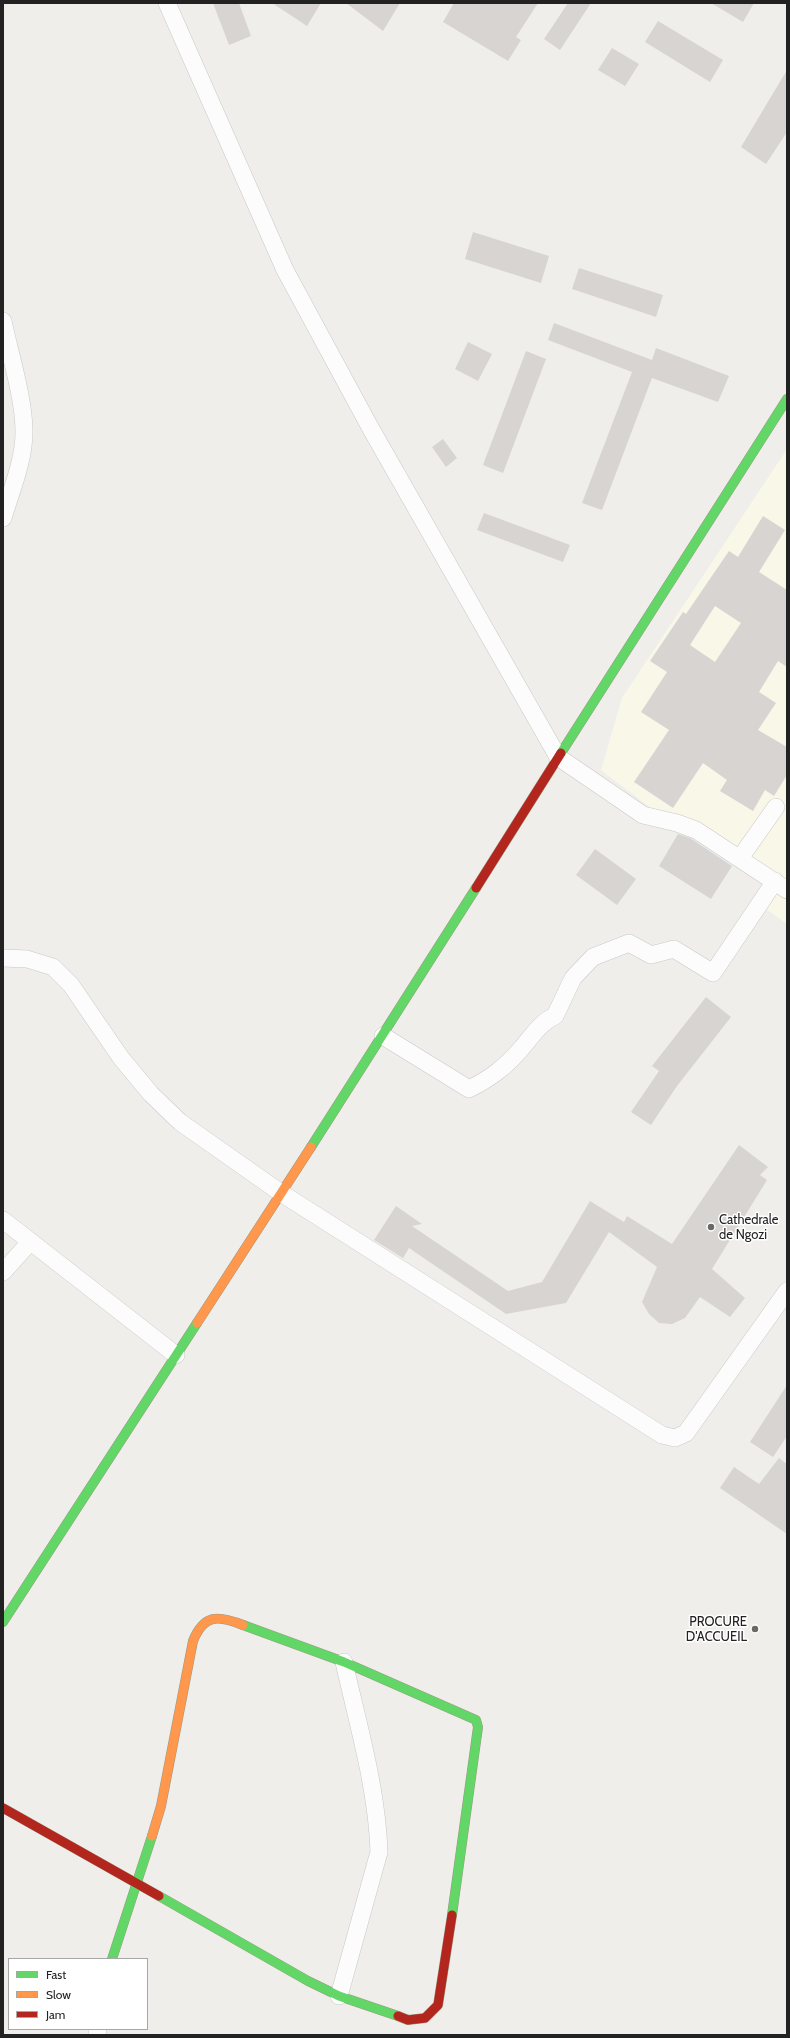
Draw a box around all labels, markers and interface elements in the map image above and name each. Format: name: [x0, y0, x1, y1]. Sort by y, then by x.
place label: Cathedrale de Ngozi: [719, 1212, 778, 1243]
marker: Cathedrale de Ngozi: [706, 1222, 716, 1232]
place label: PROCURE D'ACCUEIL: [686, 1614, 747, 1645]
marker: PROCURE D'ACCUEIL: [750, 1624, 760, 1634]
legend: [8, 1958, 148, 2030]
text: Fast: [46, 1967, 66, 1982]
text: Slow: [46, 1987, 71, 2002]
text: Jam: [46, 2007, 65, 2022]

